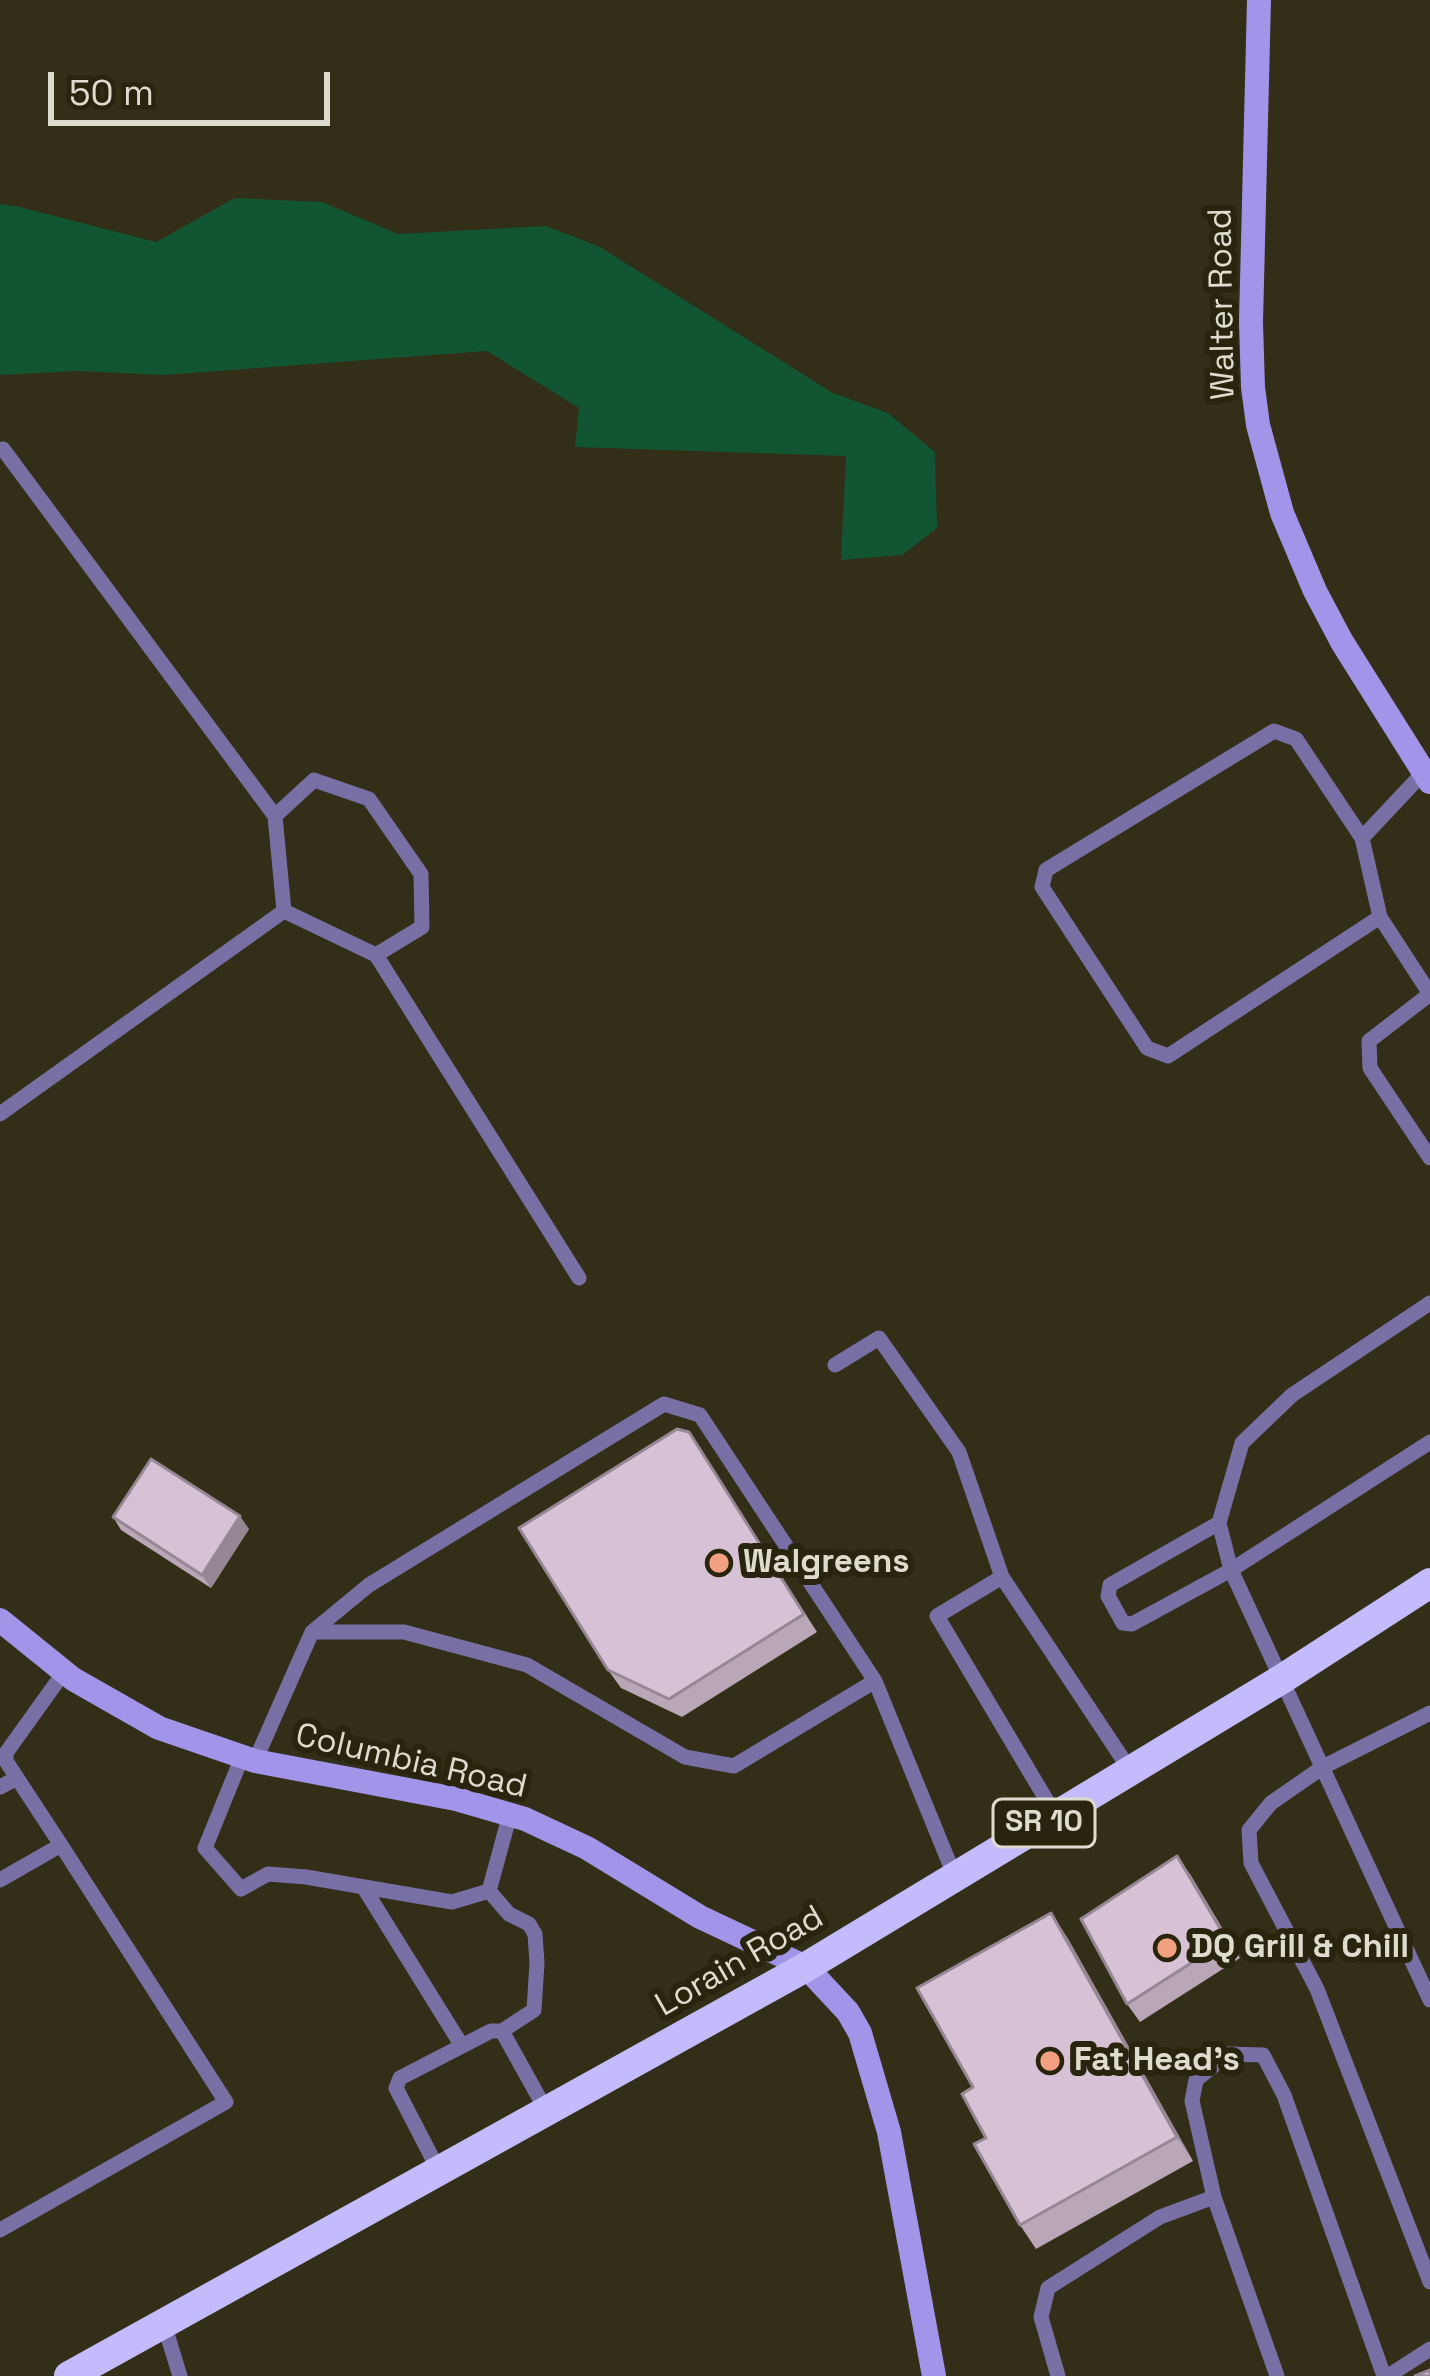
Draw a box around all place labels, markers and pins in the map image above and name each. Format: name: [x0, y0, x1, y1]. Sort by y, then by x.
place label: Walgreens: [743, 1543, 910, 1583]
marker: Walgreens: [706, 1550, 732, 1576]
place label: DQ Grill & Chill: [1191, 1928, 1409, 1968]
marker: DQ Grill & Chill: [1154, 1935, 1180, 1961]
place label: Fat Head's: [1074, 2041, 1240, 2081]
marker: Fat Head's: [1037, 2048, 1063, 2074]

